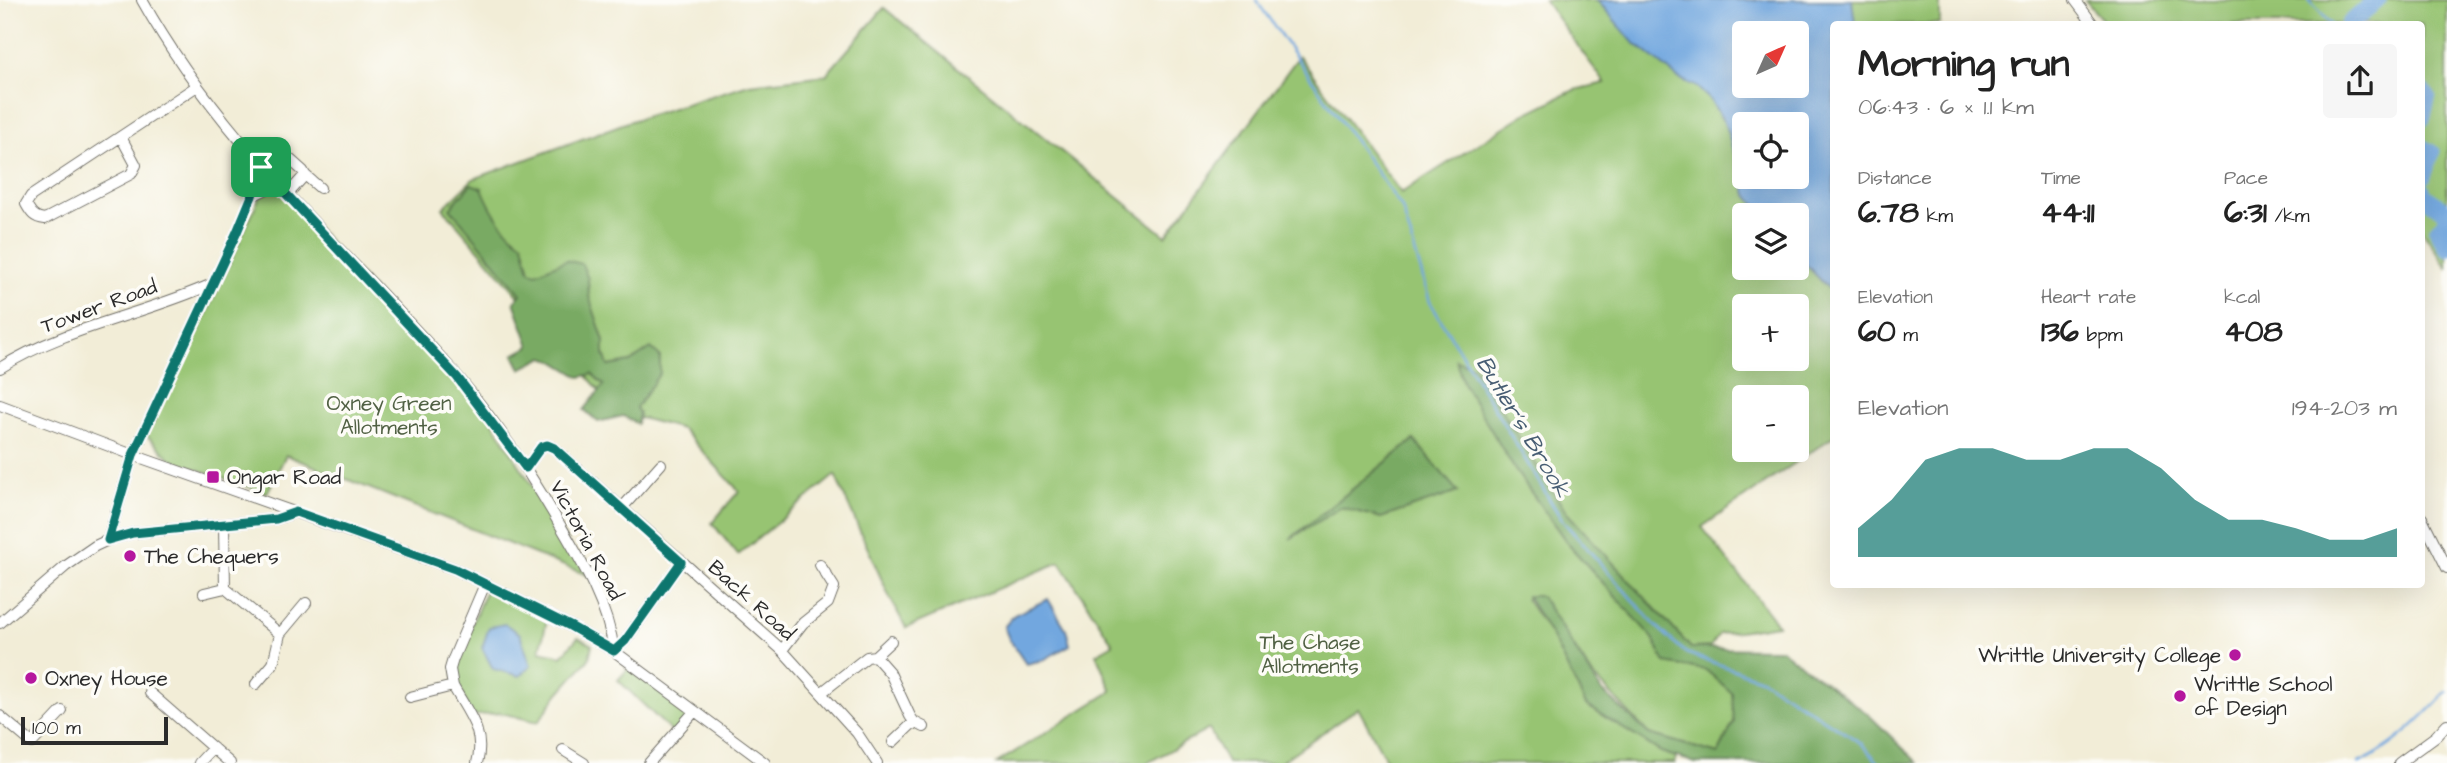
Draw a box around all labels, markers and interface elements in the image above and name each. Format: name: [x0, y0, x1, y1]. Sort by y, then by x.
north arrow: [1732, 21, 1810, 98]
map controls: [1732, 21, 1809, 462]
text: Morning run: [1858, 39, 2070, 91]
button: share: [2323, 44, 2397, 118]
text: 06:43 · 6 × 1.1 km: [1858, 91, 2034, 123]
button: locate: [1732, 112, 1809, 189]
pin: [231, 137, 291, 197]
icon: arrive: [242, 148, 280, 186]
text: Distance: [1858, 165, 1932, 192]
text: Time: [2041, 165, 2081, 192]
text: Pace: [2224, 165, 2268, 192]
text: 6.78: [1858, 192, 1919, 234]
text: 44:11: [2041, 192, 2095, 234]
text: 6:31: [2224, 192, 2267, 234]
button: layers: [1732, 203, 1809, 280]
text: km: [1919, 203, 1953, 230]
text: /km: [2267, 203, 2310, 230]
street label: Tower Road: [37, 272, 161, 341]
text: Elevation: [1858, 284, 1933, 311]
text: Heart rate: [2041, 284, 2136, 311]
text: kcal: [2224, 284, 2260, 311]
button: +: [1732, 294, 1809, 371]
text: 60: [1858, 311, 1896, 353]
text: 136: [2041, 311, 2079, 353]
text: 408: [2224, 311, 2283, 353]
text: m: [1896, 322, 1918, 349]
text: bpm: [2079, 322, 2123, 349]
water label: Butler's Brook: [1468, 350, 1578, 504]
button: −: [1732, 385, 1809, 462]
park label: Oxney Green Allotments: [326, 389, 452, 442]
text: Elevation: [1858, 392, 1949, 424]
text: 194–203 m: [2292, 392, 2397, 424]
place label: Ongar Road: [227, 463, 342, 494]
marker: Ongar Road: [205, 469, 221, 485]
street label: Victoria Road: [543, 475, 630, 606]
place label: The Chequers: [144, 542, 279, 571]
marker: The Chequers: [122, 548, 138, 564]
street label: Back Road: [702, 553, 802, 648]
park label: The Chase Allotments: [1259, 628, 1361, 681]
place label: Writtle University College: [1978, 641, 2221, 672]
marker: Writtle University College: [2227, 647, 2243, 663]
place label: Oxney House: [45, 664, 168, 695]
marker: Oxney House: [23, 670, 39, 686]
place label: Writtle School of Design: [2194, 670, 2333, 725]
marker: Writtle School of Design: [2172, 688, 2188, 704]
scale bar: [21, 714, 168, 746]
text: 100 m: [32, 715, 81, 742]

